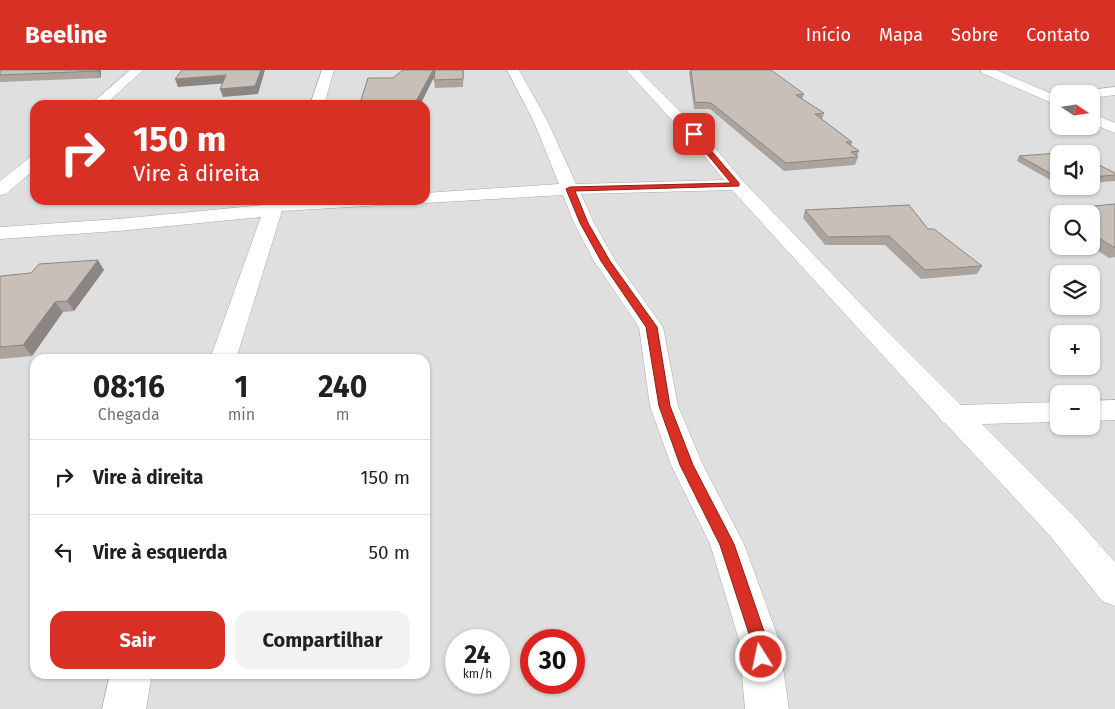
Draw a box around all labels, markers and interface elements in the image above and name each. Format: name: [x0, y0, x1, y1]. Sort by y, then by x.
text: Beeline: [25, 21, 107, 49]
text: Início: [806, 24, 851, 46]
text: Mapa: [879, 24, 923, 46]
text: Sobre: [951, 24, 998, 46]
text: Contato: [1026, 24, 1090, 46]
north arrow: [1050, 85, 1100, 135]
map controls: [1050, 85, 1100, 435]
pin: [673, 113, 715, 155]
text: 150 m: [133, 118, 226, 160]
icon: right: [50, 120, 115, 185]
icon: arrive: [680, 120, 708, 148]
button: sound: [1050, 145, 1100, 195]
text: Vire à direita: [133, 160, 260, 187]
button: search: [1050, 205, 1100, 255]
button: layers: [1050, 265, 1100, 315]
button: +: [1050, 325, 1100, 375]
text: 08:16: [93, 369, 165, 405]
text: 1: [234, 369, 248, 405]
text: 240: [318, 369, 367, 405]
button: −: [1050, 385, 1100, 435]
text: Chegada: [98, 405, 160, 424]
text: min: [228, 405, 255, 424]
text: m: [336, 405, 349, 424]
icon: right: [50, 463, 78, 491]
text: Vire à direita: [93, 466, 203, 489]
text: 150 m: [360, 466, 410, 489]
icon: left: [50, 538, 78, 566]
text: Vire à esquerda: [93, 541, 227, 564]
text: 50 m: [369, 541, 410, 564]
button: Sair: [50, 611, 225, 669]
button: Compartilhar: [235, 611, 410, 669]
speed limit sign: 30: [520, 629, 585, 694]
position arrow: [734, 630, 786, 682]
text: 24: [464, 640, 491, 670]
text: km/h: [463, 667, 492, 681]

